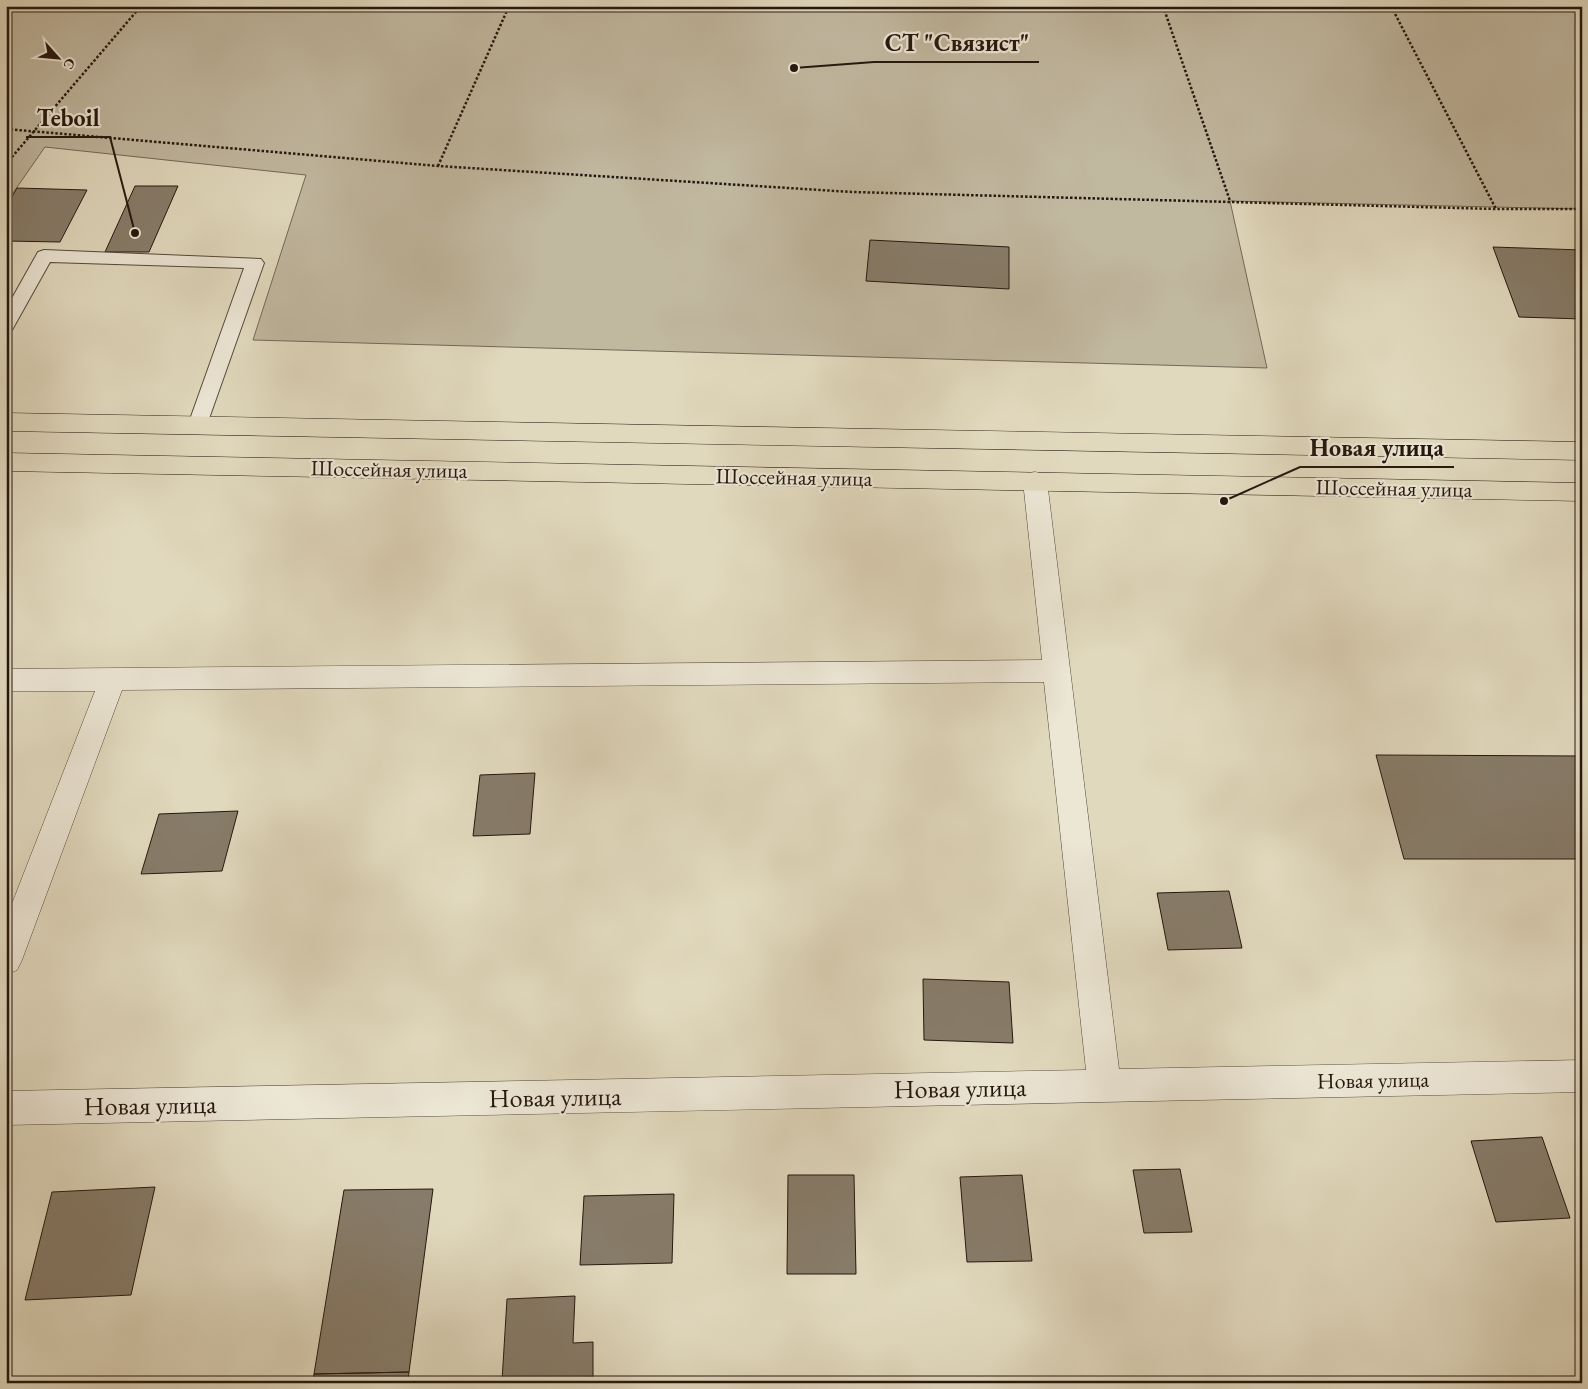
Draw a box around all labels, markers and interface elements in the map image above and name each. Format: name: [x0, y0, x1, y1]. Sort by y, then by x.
callout: СТ "Связист": [874, 23, 1039, 62]
text: СТ "Связист": [885, 27, 1029, 58]
north arrow: [32, 32, 82, 82]
text: С: [59, 55, 80, 72]
callout: Teboil: [26, 98, 110, 137]
text: Teboil: [36, 102, 100, 133]
callout: Новая улица: [1300, 428, 1454, 467]
text: Новая улица: [1310, 432, 1445, 464]
street label: Шоссейная улица: [310, 453, 468, 485]
street label: Шоссейная улица: [715, 461, 873, 493]
street label: Шоссейная улица: [1315, 472, 1473, 504]
street label: Новая улица: [1317, 1065, 1430, 1095]
street label: Новая улица: [893, 1070, 1027, 1106]
street label: Новая улица: [488, 1079, 622, 1115]
street label: Новая улица: [83, 1087, 217, 1123]

